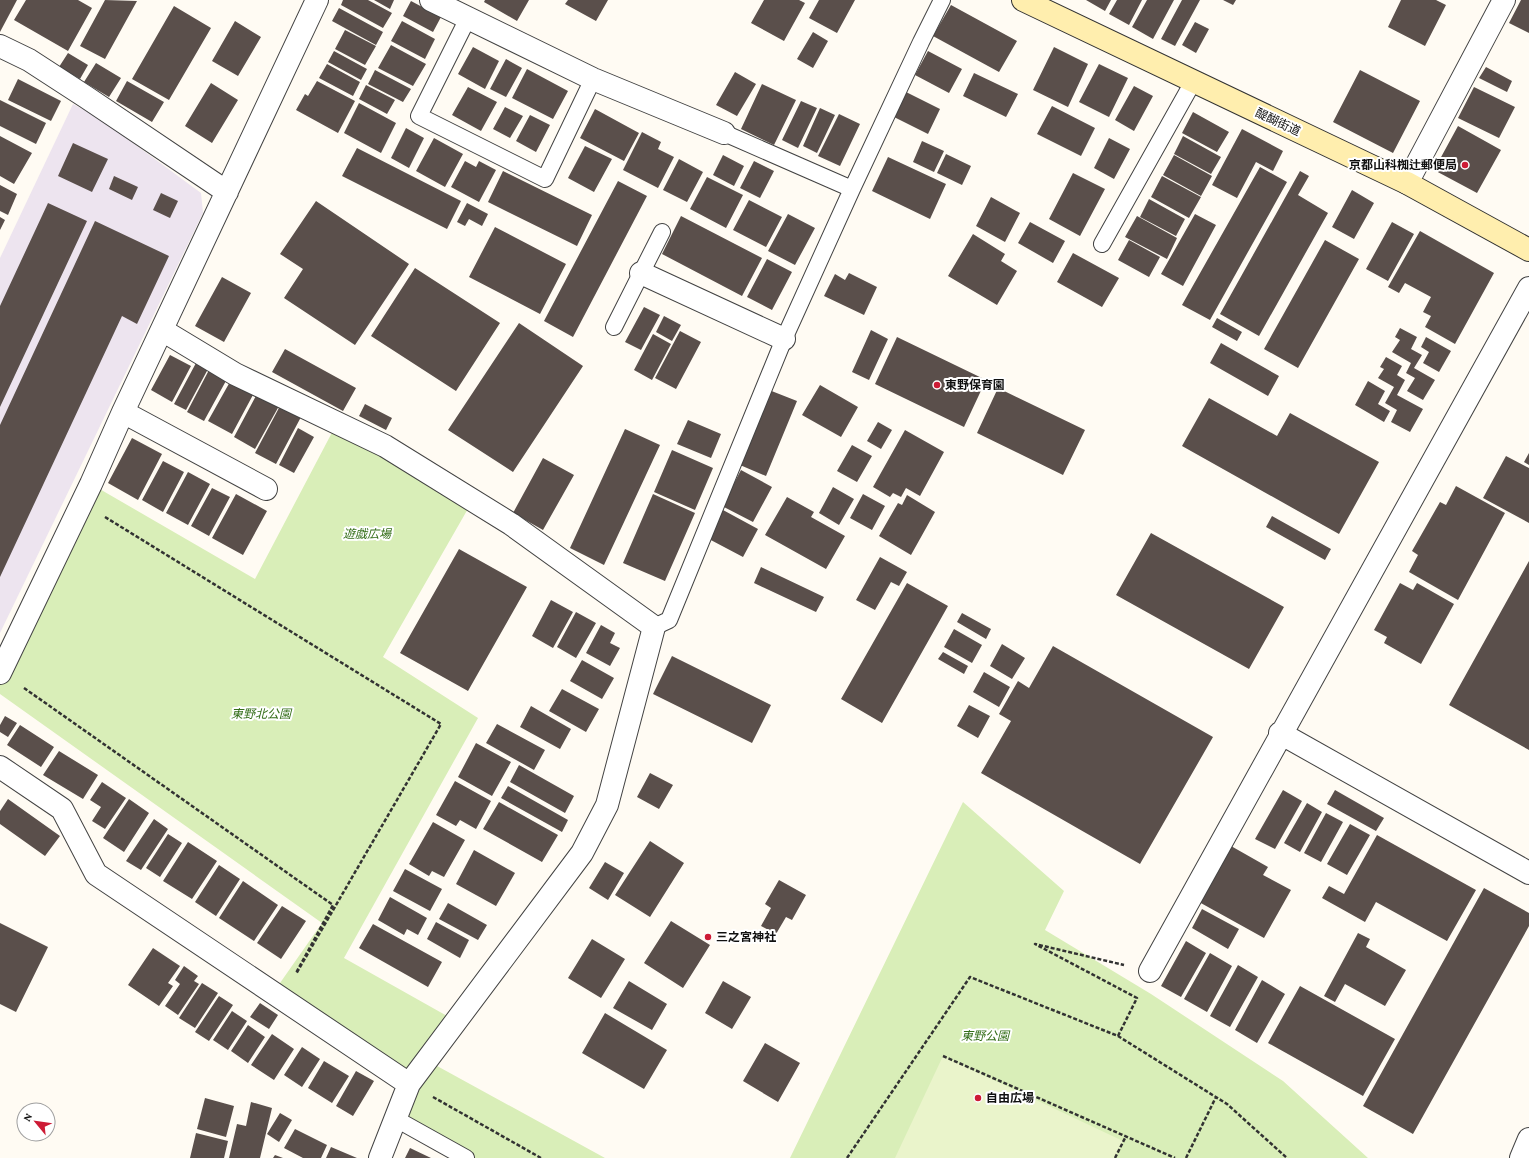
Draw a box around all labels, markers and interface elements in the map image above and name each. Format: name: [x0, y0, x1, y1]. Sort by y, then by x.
street label: 醍醐街道: [1253, 106, 1303, 138]
place label: 京都山科椥辻郵便局: [1349, 158, 1457, 172]
marker: 京都山科椥辻郵便局: [1460, 160, 1470, 170]
place label: 東野保育園: [945, 378, 1005, 392]
marker: 東野保育園: [932, 380, 942, 390]
park label: 遊戯広場: [343, 527, 393, 541]
park label: 東野北公園: [231, 707, 293, 721]
place label: 三之宮神社: [716, 930, 776, 944]
marker: 三之宮神社: [703, 932, 713, 942]
park label: 東野公園: [961, 1029, 1011, 1043]
place label: 自由広場: [986, 1091, 1034, 1105]
marker: 自由広場: [973, 1093, 983, 1103]
north arrow: [16, 1102, 56, 1142]
text: N: [20, 1111, 35, 1123]

